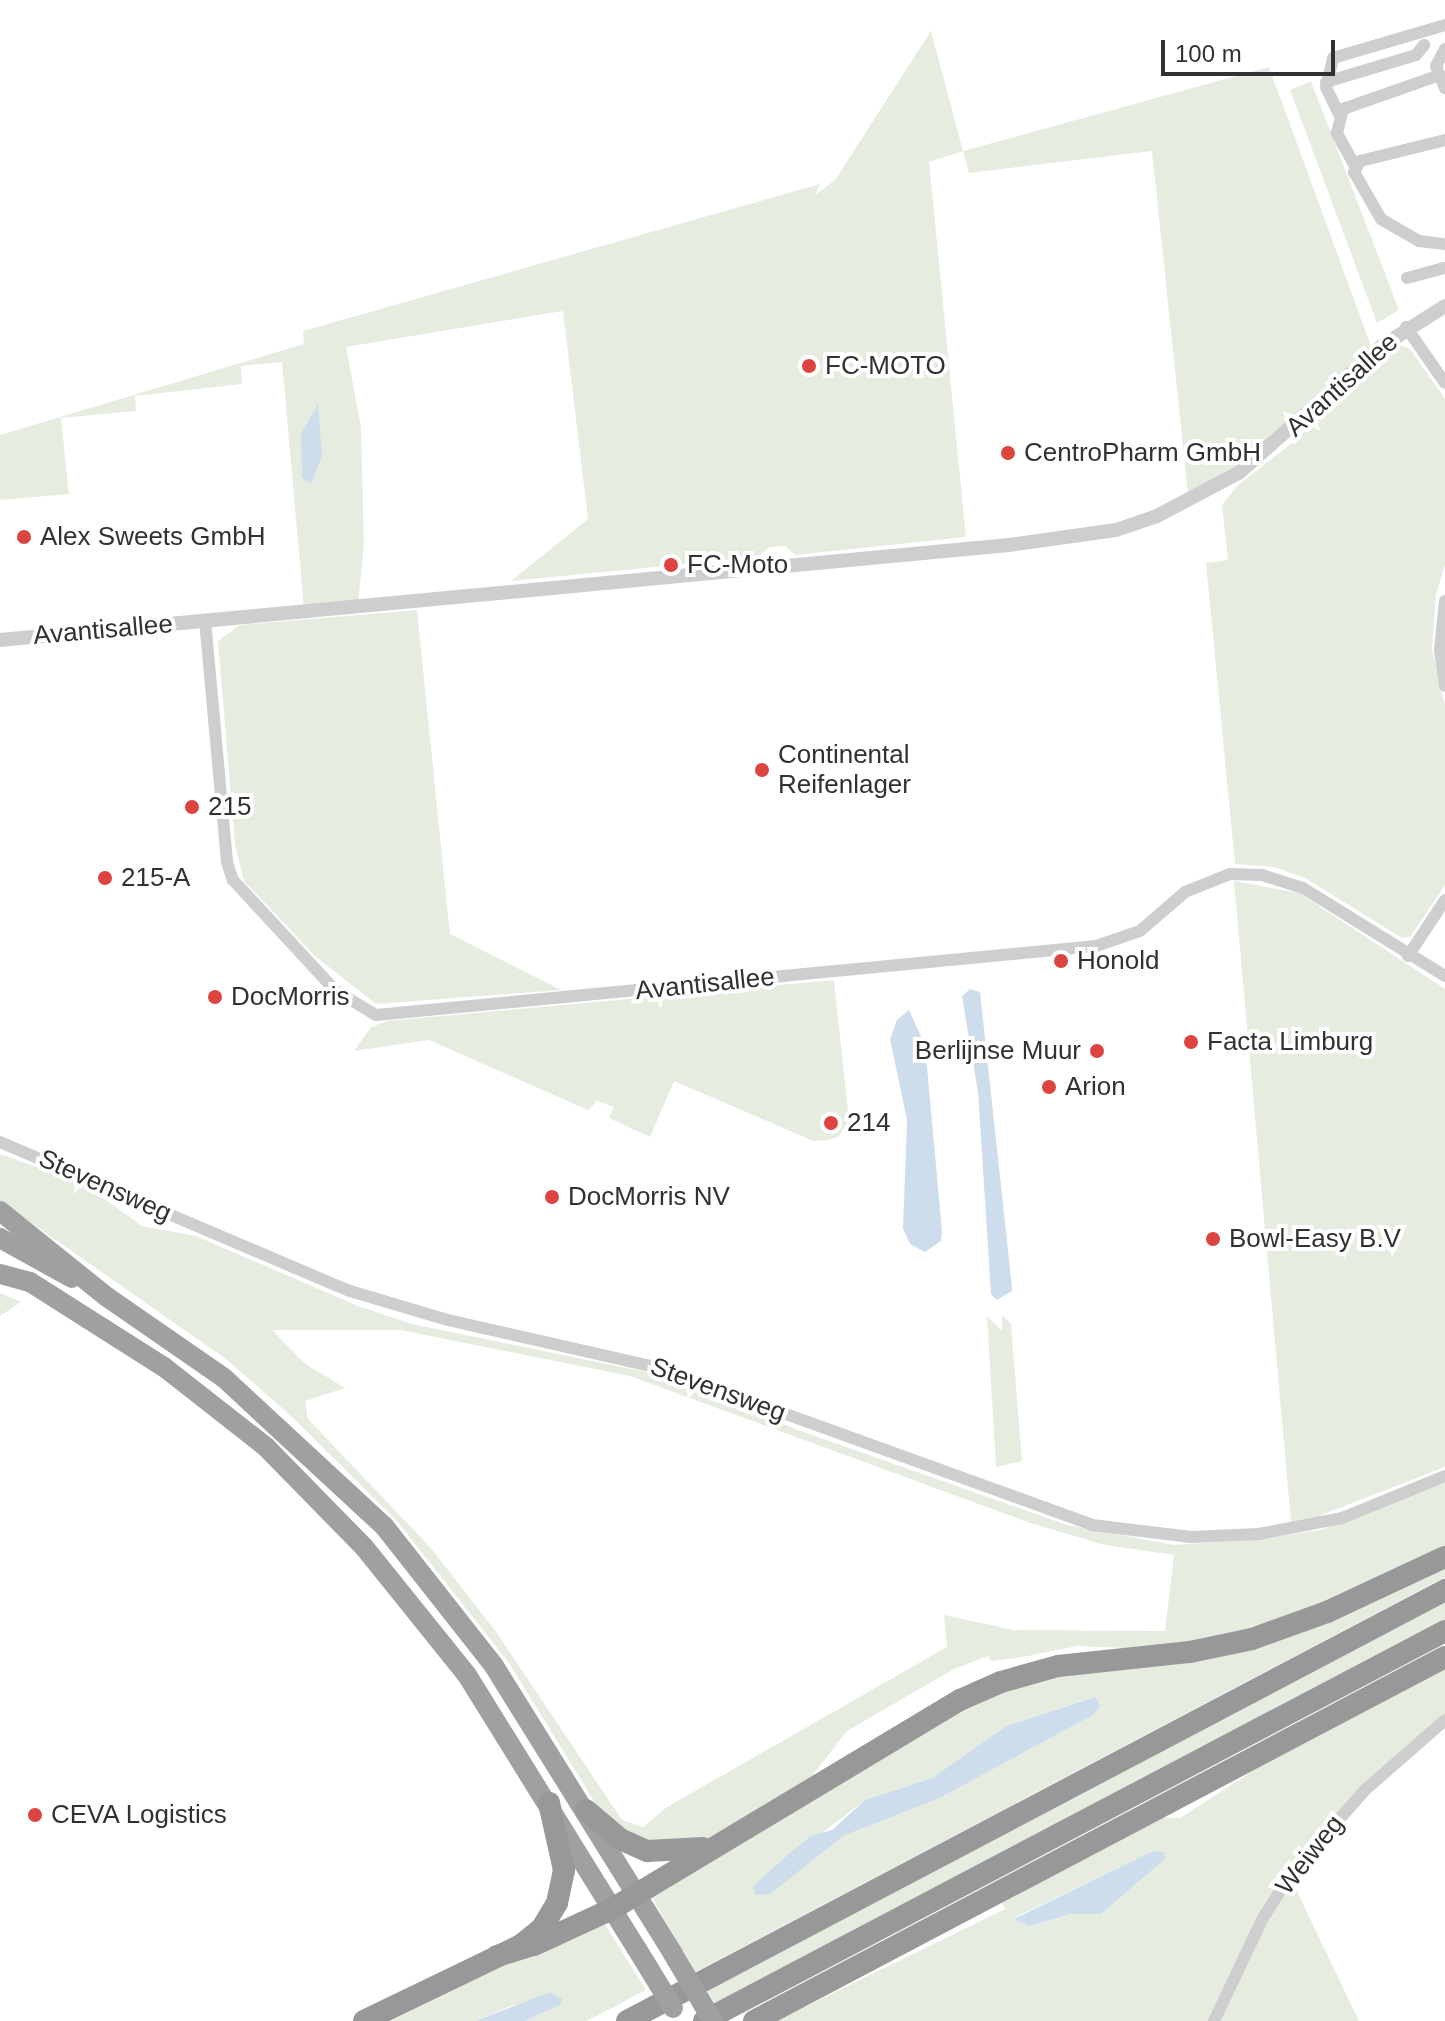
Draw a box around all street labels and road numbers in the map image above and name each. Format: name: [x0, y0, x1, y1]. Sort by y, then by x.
street label: Avantisallee: [1280, 327, 1404, 443]
street label: Avantisallee: [32, 608, 174, 652]
street label: Avantisallee: [634, 961, 776, 1007]
street label: Stevensweg: [34, 1143, 176, 1229]
street label: Stevensweg: [646, 1351, 790, 1429]
street label: Weiweg: [1269, 1809, 1351, 1901]

